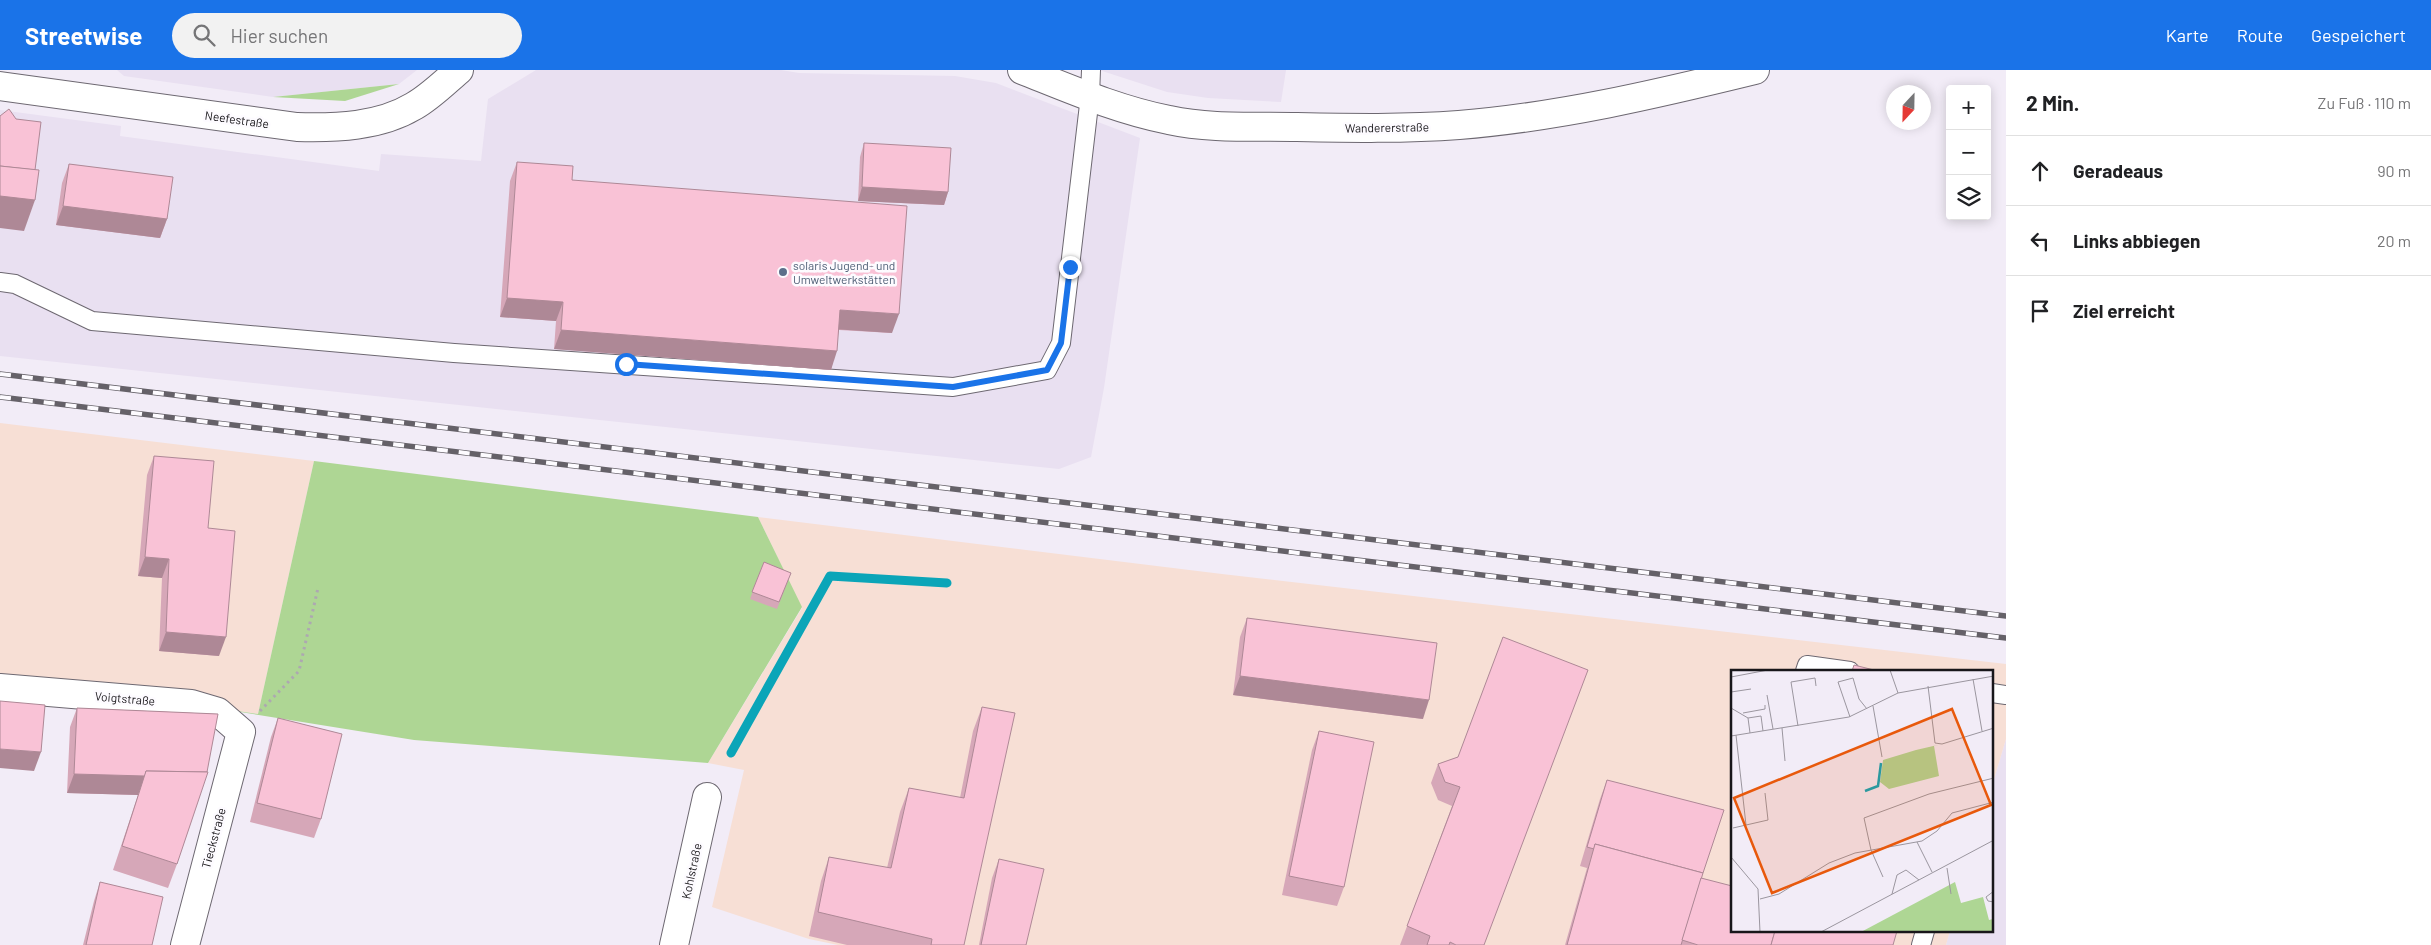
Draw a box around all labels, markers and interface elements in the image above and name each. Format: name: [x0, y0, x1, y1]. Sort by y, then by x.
search box: [172, 13, 522, 58]
text: Streetwise: [25, 21, 142, 50]
icon: search: [190, 21, 218, 49]
text: Hier suchen: [230, 24, 328, 47]
text: Karte: [2166, 24, 2209, 46]
text: Route: [2237, 24, 2283, 46]
text: Gespeichert: [2311, 24, 2406, 46]
north arrow: [1886, 85, 1931, 130]
map controls: [1946, 85, 1991, 220]
button: +: [1946, 85, 1991, 130]
text: 2 Min.: [2026, 90, 2079, 115]
text: Zu Fuß · 110 m: [2318, 93, 2411, 112]
street label: Neefestraße: [204, 108, 270, 130]
street label: Wandererstraße: [1345, 119, 1429, 135]
button: −: [1946, 130, 1991, 175]
icon: ahead: [2026, 157, 2054, 185]
text: Geradeaus: [2073, 159, 2163, 182]
text: 90 m: [2377, 161, 2411, 180]
button: layers: [1946, 175, 1991, 220]
icon: left: [2026, 227, 2054, 255]
text: Links abbiegen: [2073, 229, 2200, 252]
text: 20 m: [2377, 231, 2411, 250]
route end: [1059, 256, 1082, 279]
place label: solaris Jugend- und Umweltwerkstätten: [793, 258, 895, 286]
marker: solaris Jugend- und Umweltwerkstätten: [777, 266, 789, 278]
icon: arrive: [2026, 297, 2054, 325]
text: Ziel erreicht: [2073, 299, 2175, 322]
route start: [615, 353, 638, 376]
inset map: [1731, 670, 1994, 932]
street label: Voigtstraße: [94, 688, 156, 708]
street label: Tieckstraße: [198, 806, 228, 870]
street label: Kohlstraße: [678, 842, 704, 900]

